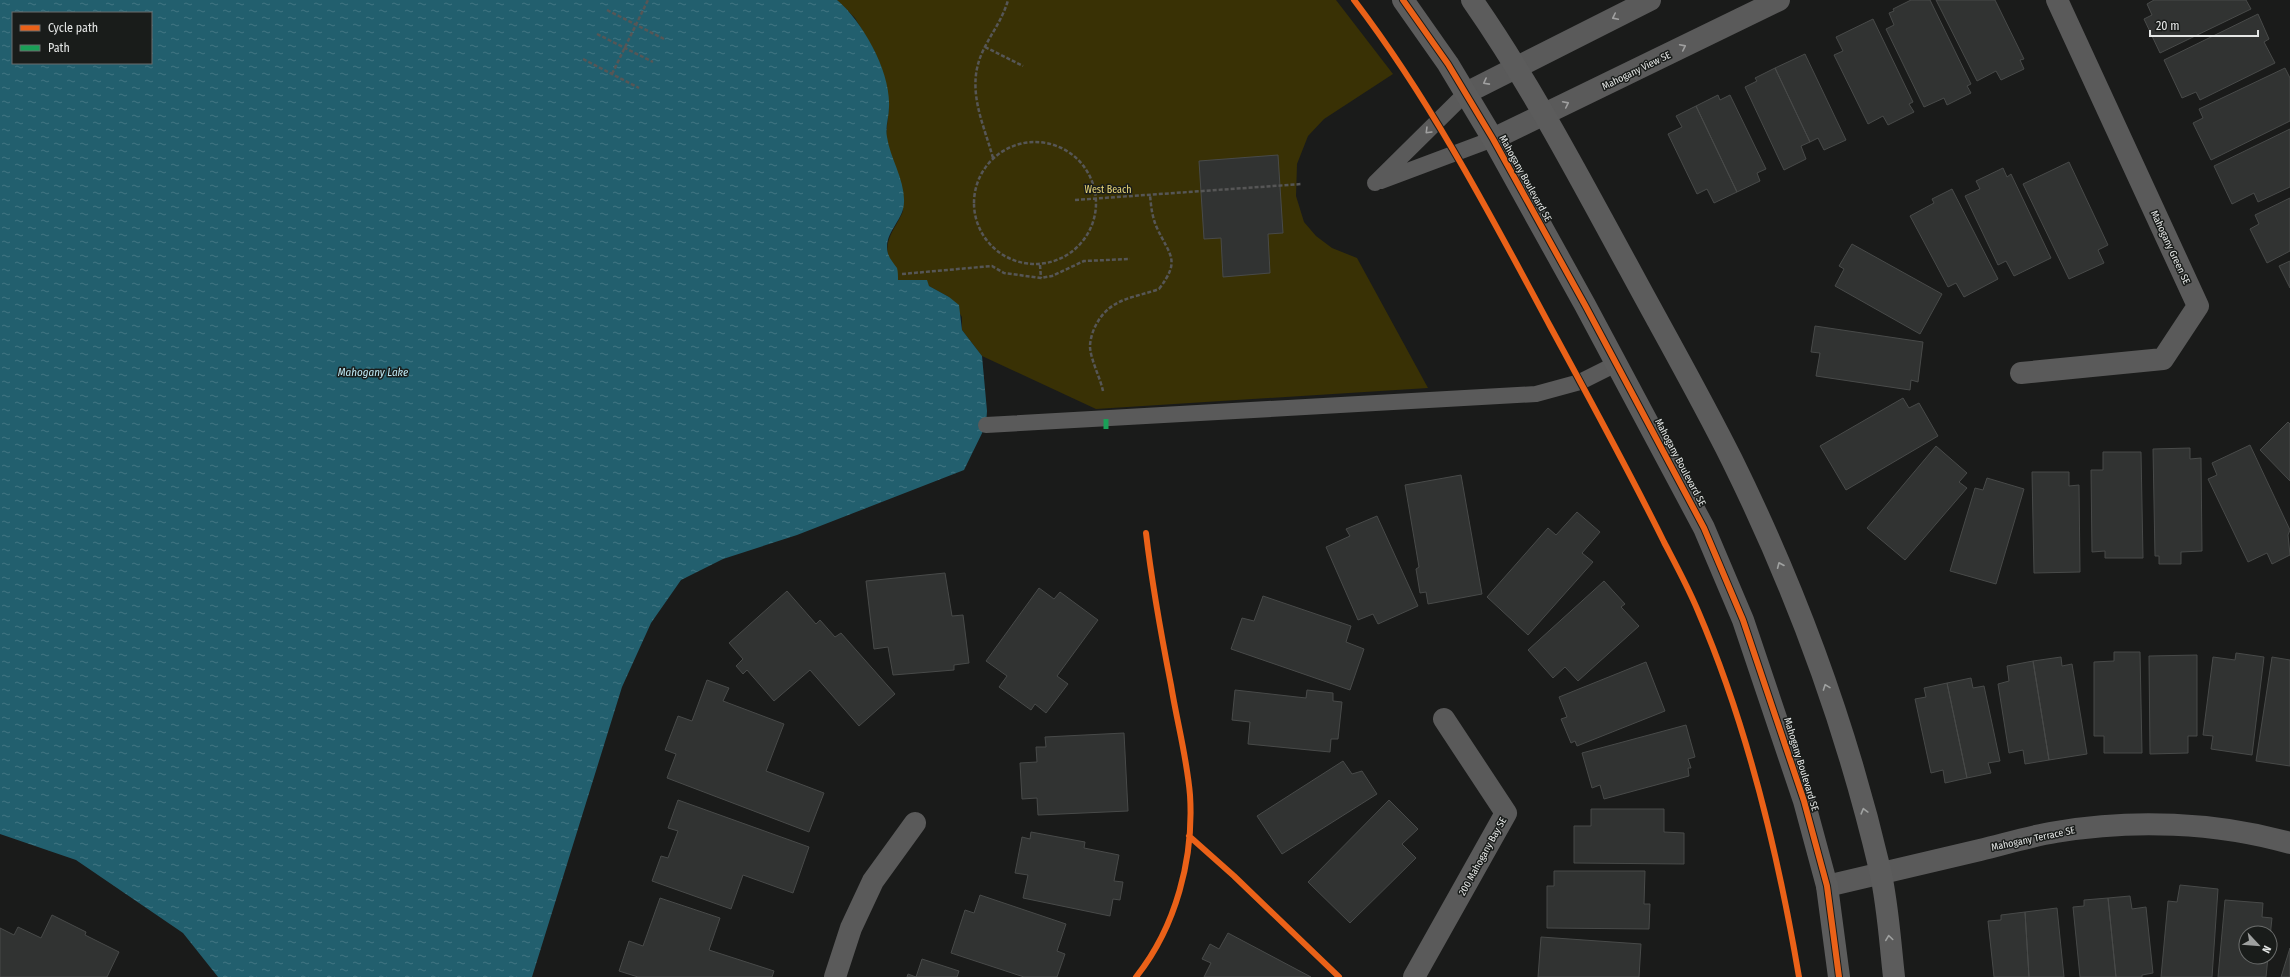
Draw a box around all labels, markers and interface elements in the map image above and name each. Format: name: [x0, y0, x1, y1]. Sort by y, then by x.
legend: [12, 12, 152, 64]
scale bar: [2150, 12, 2258, 38]
one-way arrow: [1612, 13, 1619, 20]
text: 20 m: [2156, 19, 2180, 33]
text: Cycle path: [48, 21, 98, 35]
text: Path: [48, 41, 70, 55]
one-way arrow: [1679, 44, 1686, 52]
street label: Mahogany View SE: [1600, 49, 1673, 93]
one-way arrow: [1483, 78, 1491, 85]
one-way arrow: [1562, 101, 1570, 109]
one-way arrow: [1425, 126, 1433, 134]
street label: Mahogany Boulevard SE: [1496, 133, 1554, 224]
park label: West Beach: [1085, 184, 1132, 196]
street label: Mahogany Green SE: [2148, 209, 2193, 287]
water label: Mahogany Lake: [338, 366, 408, 379]
street label: Mahogany Boulevard SE: [1652, 417, 1708, 508]
one-way arrow: [1776, 562, 1784, 569]
one-way arrow: [1823, 683, 1831, 690]
street label: Mahogany Boulevard SE: [1781, 716, 1821, 813]
one-way arrow: [1860, 808, 1869, 815]
street label: 200 Mahogany Bay SE: [1456, 815, 1510, 898]
street label: Mahogany Terrace SE: [1990, 824, 2077, 854]
north arrow: [2238, 925, 2278, 965]
one-way arrow: [1885, 935, 1894, 941]
text: N: [2259, 943, 2274, 955]

